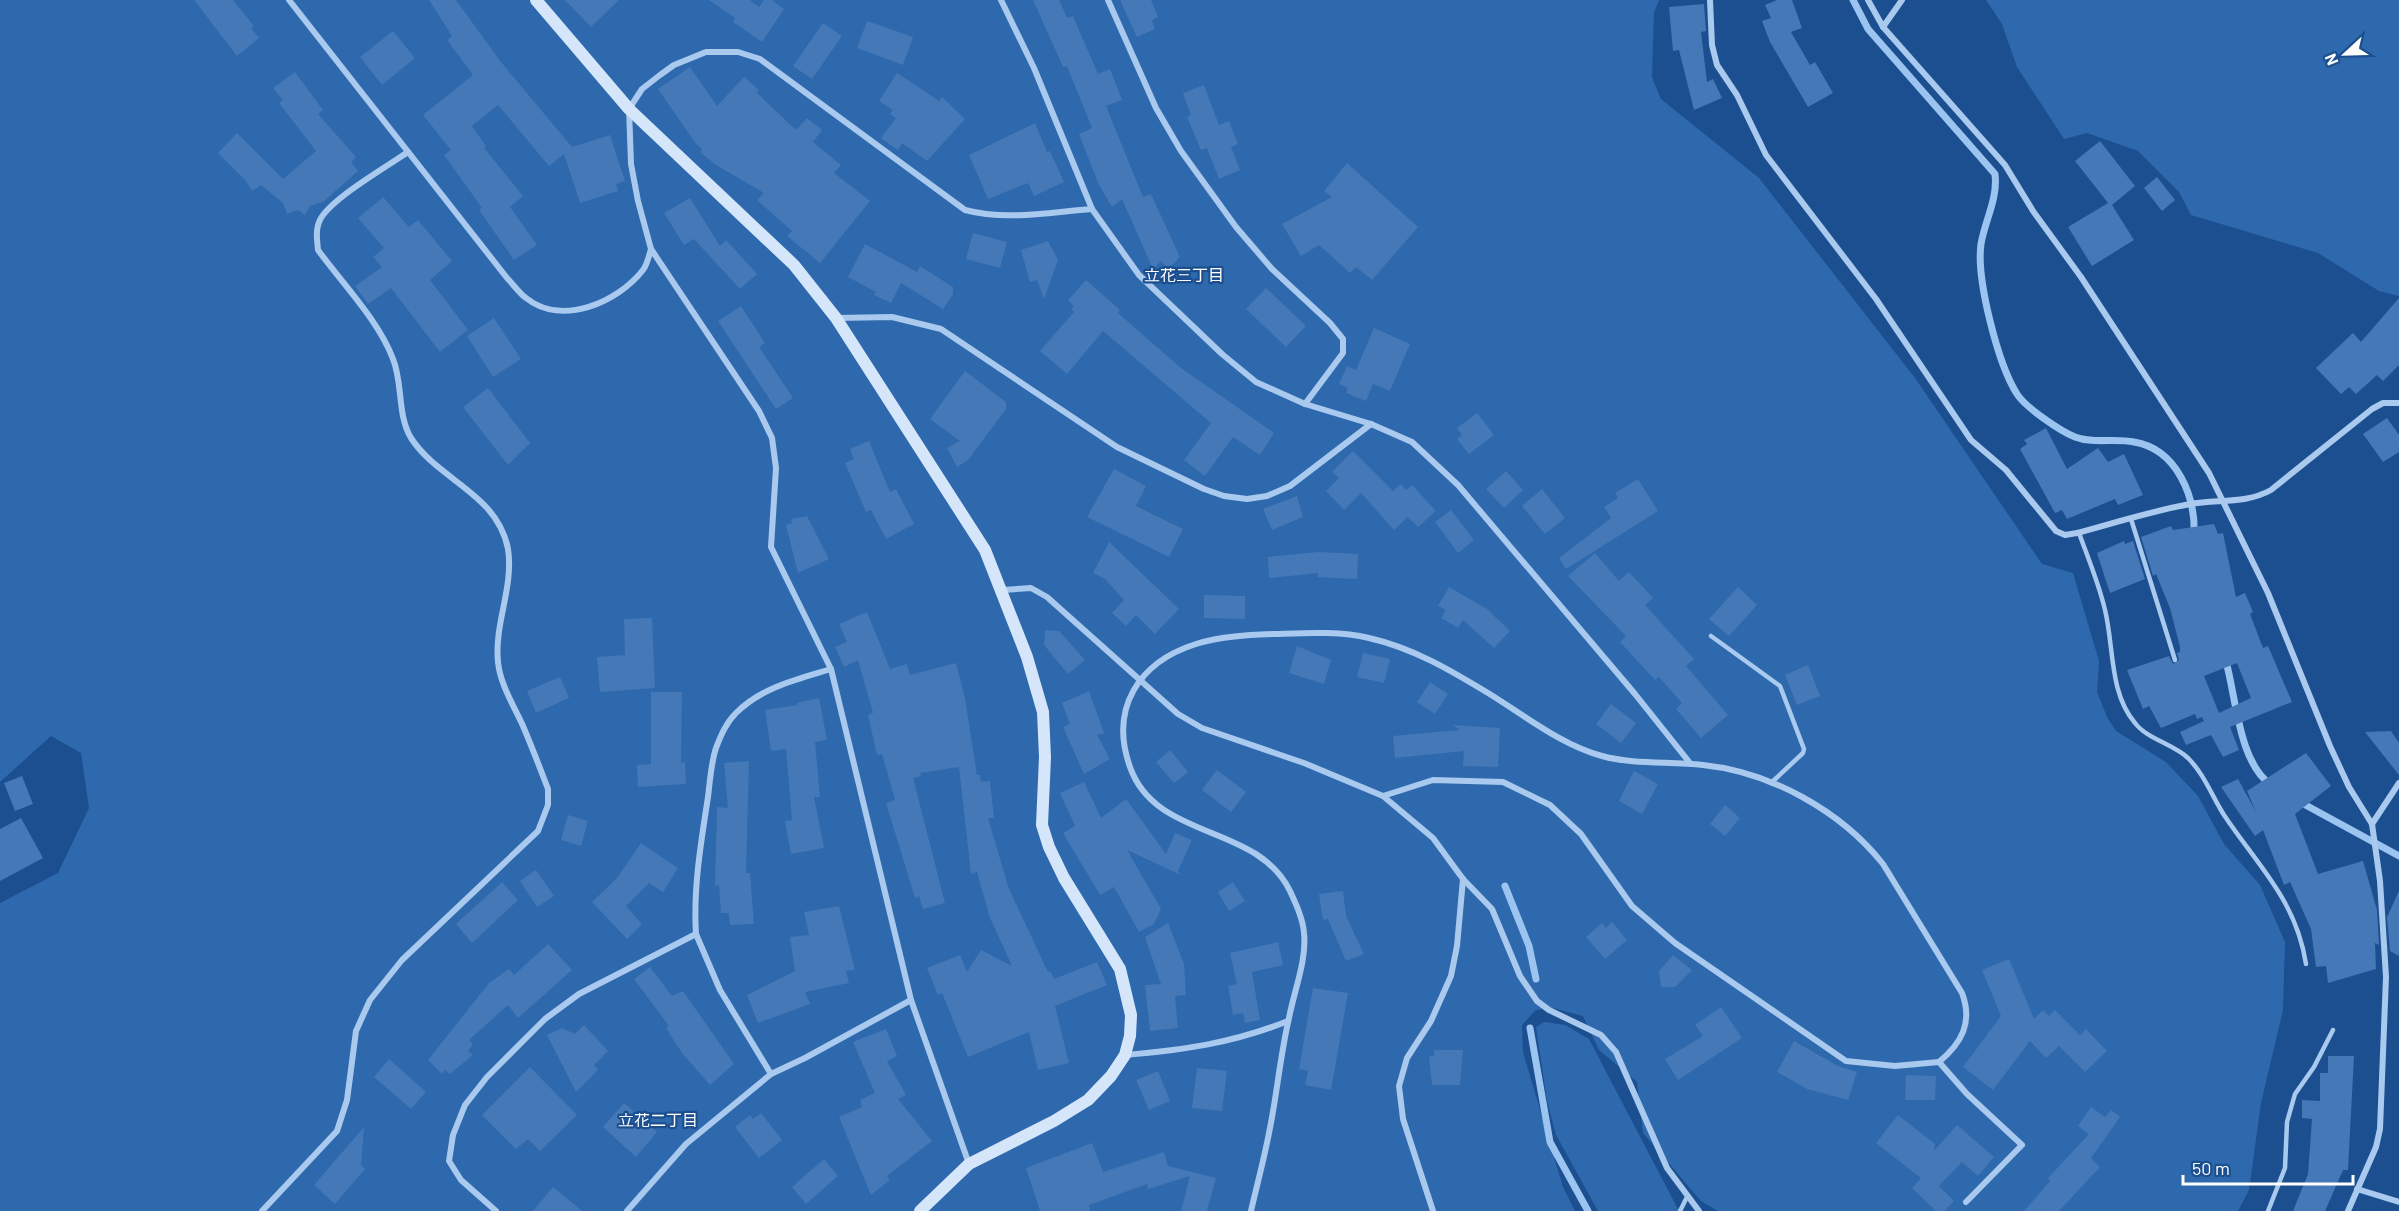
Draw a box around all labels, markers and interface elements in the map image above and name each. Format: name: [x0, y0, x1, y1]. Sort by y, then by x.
north arrow: [2315, 24, 2375, 84]
text: N: [2320, 51, 2341, 68]
district label: 立花三丁目: [1144, 265, 1224, 284]
district label: 立花二丁目: [618, 1110, 698, 1129]
scale bar: [2183, 1148, 2352, 1186]
text: 50 m: [2192, 1157, 2230, 1179]

